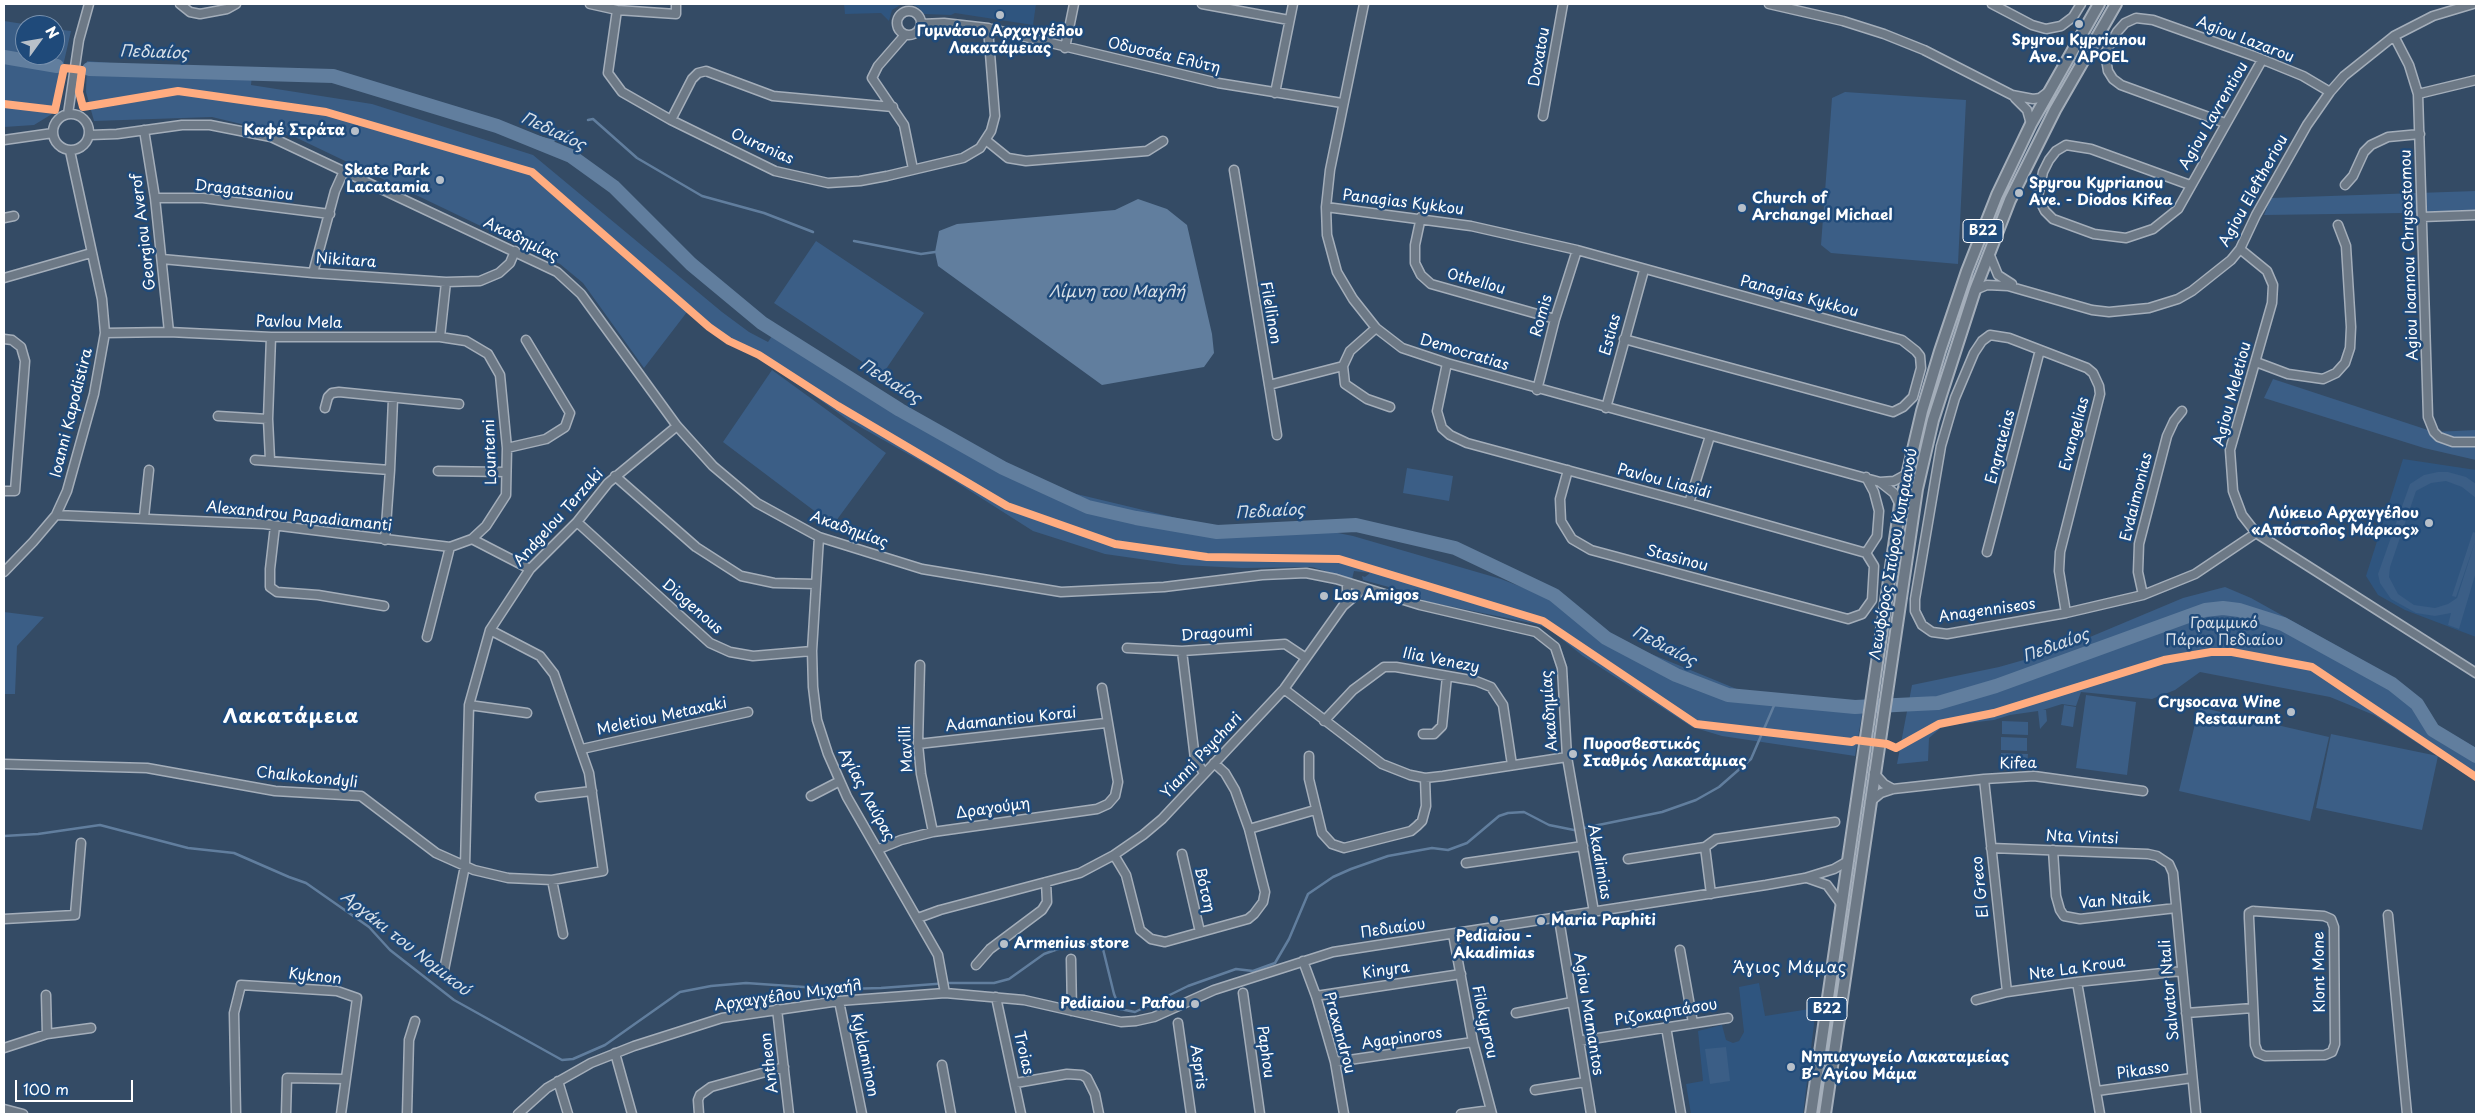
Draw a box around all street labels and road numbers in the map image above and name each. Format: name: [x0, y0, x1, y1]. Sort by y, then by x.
street label: Agiou Lazarou: [2194, 13, 2296, 67]
street label: Doxatou: [1526, 26, 1554, 88]
street label: Οδυσσέα Ελύτη: [1106, 34, 1222, 78]
street label: Agiou Lavrentiou: [2176, 59, 2252, 173]
street label: Ouranias: [728, 125, 796, 169]
street label: Agiou Eleftheriou: [2216, 132, 2292, 250]
street label: Agiou Ioannou Chrysostomou: [2397, 149, 2423, 361]
street label: Georgiou Averof: [128, 173, 160, 291]
street label: Dragatsaniou: [194, 177, 294, 205]
street label: Panagias Kykkou: [1341, 187, 1465, 219]
street label: Ακαδημίας: [480, 214, 562, 266]
road number: B22: [1963, 220, 2003, 242]
street label: Nikitara: [315, 250, 377, 272]
street label: Othellou: [1445, 265, 1507, 299]
street label: Panagias Kykkou: [1738, 272, 1860, 322]
street label: Filellinon: [1256, 280, 1284, 346]
street label: Romis: [1527, 293, 1557, 339]
street label: Estias: [1597, 312, 1625, 358]
street label: Pavlou Mela: [256, 313, 342, 333]
street label: Democratias: [1417, 331, 1511, 375]
street label: Agiou Meletiou: [2210, 340, 2256, 448]
street label: Ioanni Kapodistira: [47, 346, 97, 480]
street label: Evangelias: [2057, 395, 2093, 473]
street label: Engrateias: [1982, 408, 2020, 486]
street label: Lountemi: [481, 419, 501, 485]
street label: Λεωφόρος Σπύρου Κυπριανού: [1866, 447, 1922, 661]
street label: Evdaimonias: [2117, 451, 2157, 543]
street label: Pavlou Liasidi: [1615, 461, 1713, 503]
street label: Andgelou Terzaki: [511, 466, 607, 570]
street label: Alexandrou Papadiamanti: [205, 498, 393, 536]
street label: Ακαδημίας: [808, 508, 890, 552]
street label: Stasinou: [1644, 542, 1710, 576]
street label: Diogenous: [658, 576, 726, 638]
street label: Anagenniseos: [1937, 595, 2037, 627]
street label: Dragoumi: [1180, 623, 1254, 645]
street label: Ilia Venezy: [1401, 645, 1481, 677]
street label: Ακαδημίας: [1538, 670, 1562, 752]
street label: Meletiou Metaxaki: [595, 694, 729, 740]
street label: Adamantiou Korai: [945, 704, 1077, 736]
street label: Yianni Psychari: [1158, 709, 1246, 803]
street label: Mavilli: [897, 725, 917, 773]
street label: Αγίας Λαύρας: [834, 745, 898, 845]
street label: Kifea: [1999, 755, 2037, 773]
street label: Chalkokondyli: [255, 764, 359, 792]
street label: Δραγούμη: [955, 795, 1031, 823]
street label: Akadimias: [1584, 823, 1614, 901]
street label: Nta Vintsi: [2045, 828, 2119, 848]
street label: El Greco: [1969, 855, 1993, 919]
street label: Βότση: [1190, 866, 1218, 914]
street label: Van Ntaik: [2078, 889, 2152, 913]
street label: Πεδιαίου: [1359, 916, 1427, 942]
street label: Klont Mone: [2310, 931, 2330, 1013]
street label: Salvator Ntali: [2157, 939, 2183, 1041]
street label: Agiou Mamantos: [1569, 951, 1607, 1077]
street label: Nte La Kroua: [2028, 953, 2126, 985]
street label: Kinyra: [1361, 959, 1411, 983]
street label: Kyknon: [287, 965, 343, 989]
street label: Αρχαγγέλου Μιχαήλ: [713, 977, 863, 1015]
street label: Filokyprou: [1467, 984, 1501, 1060]
street label: Praxandrou: [1319, 990, 1359, 1076]
street label: Ριζοκαρπάσου: [1613, 996, 1719, 1030]
road number: B22: [1807, 998, 1847, 1021]
street label: Kyklaminon: [846, 1011, 882, 1099]
street label: Agapinoros: [1360, 1024, 1444, 1054]
street label: Paphou: [1252, 1025, 1278, 1079]
street label: Troias: [1009, 1030, 1037, 1076]
street label: Antheon: [757, 1032, 783, 1094]
street label: Aspris: [1186, 1044, 1210, 1090]
street label: Pikasso: [2116, 1058, 2170, 1084]

